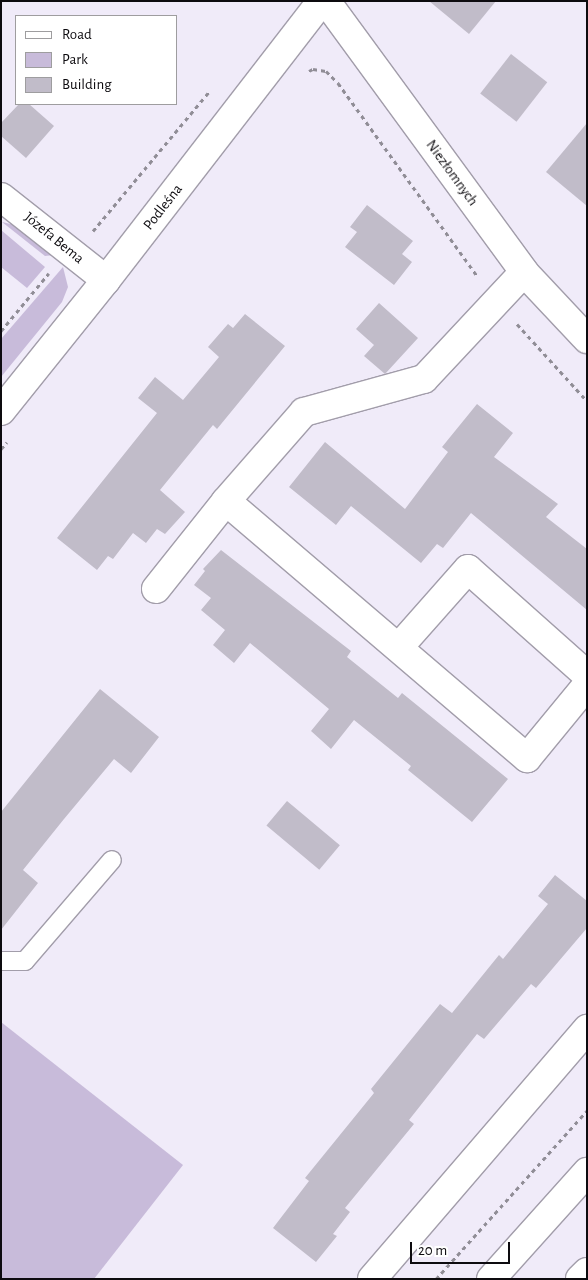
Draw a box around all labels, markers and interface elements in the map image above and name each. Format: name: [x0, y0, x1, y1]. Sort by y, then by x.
legend: [15, 15, 178, 105]
text: Road: [62, 27, 92, 42]
text: Park: [62, 52, 88, 67]
text: Building: [62, 77, 112, 92]
street label: Niezłomnych: [422, 136, 482, 210]
street label: Podleśna: [140, 181, 186, 233]
street label: Józefa Bema: [20, 208, 88, 268]
scale bar: [413, 1232, 513, 1264]
text: 20 m: [418, 1243, 447, 1258]

